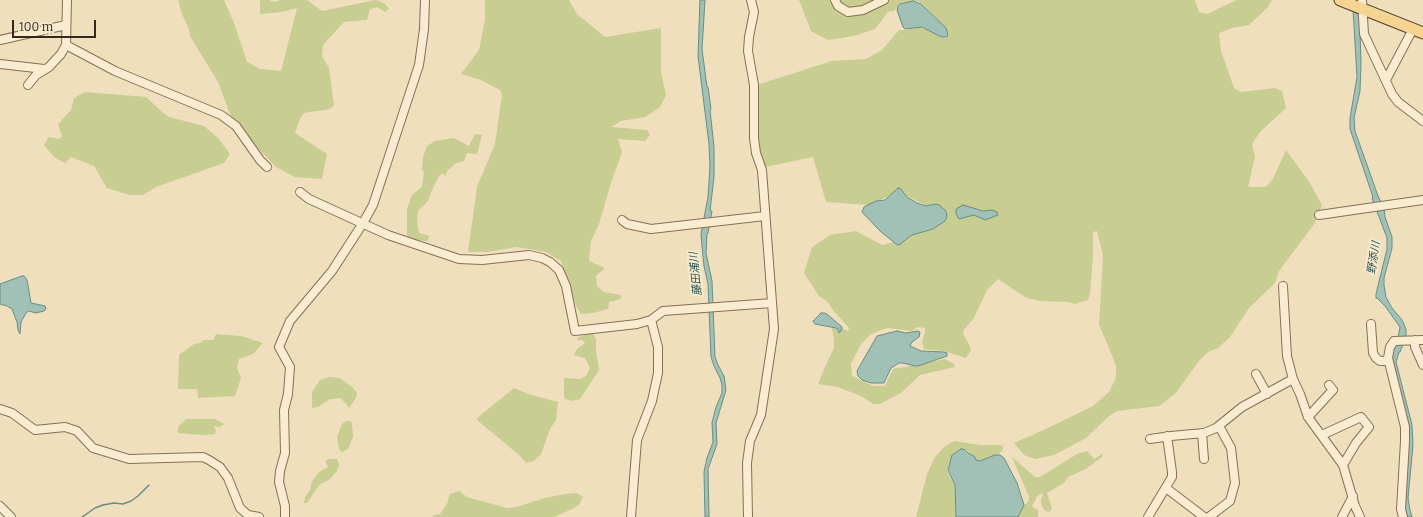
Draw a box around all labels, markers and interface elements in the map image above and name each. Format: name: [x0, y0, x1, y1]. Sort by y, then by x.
scale bar: [14, 12, 98, 38]
text: 100 m: [19, 20, 53, 34]
water label: 野添川: [1365, 241, 1383, 275]
water label: 藤田浦川: [687, 251, 705, 297]

